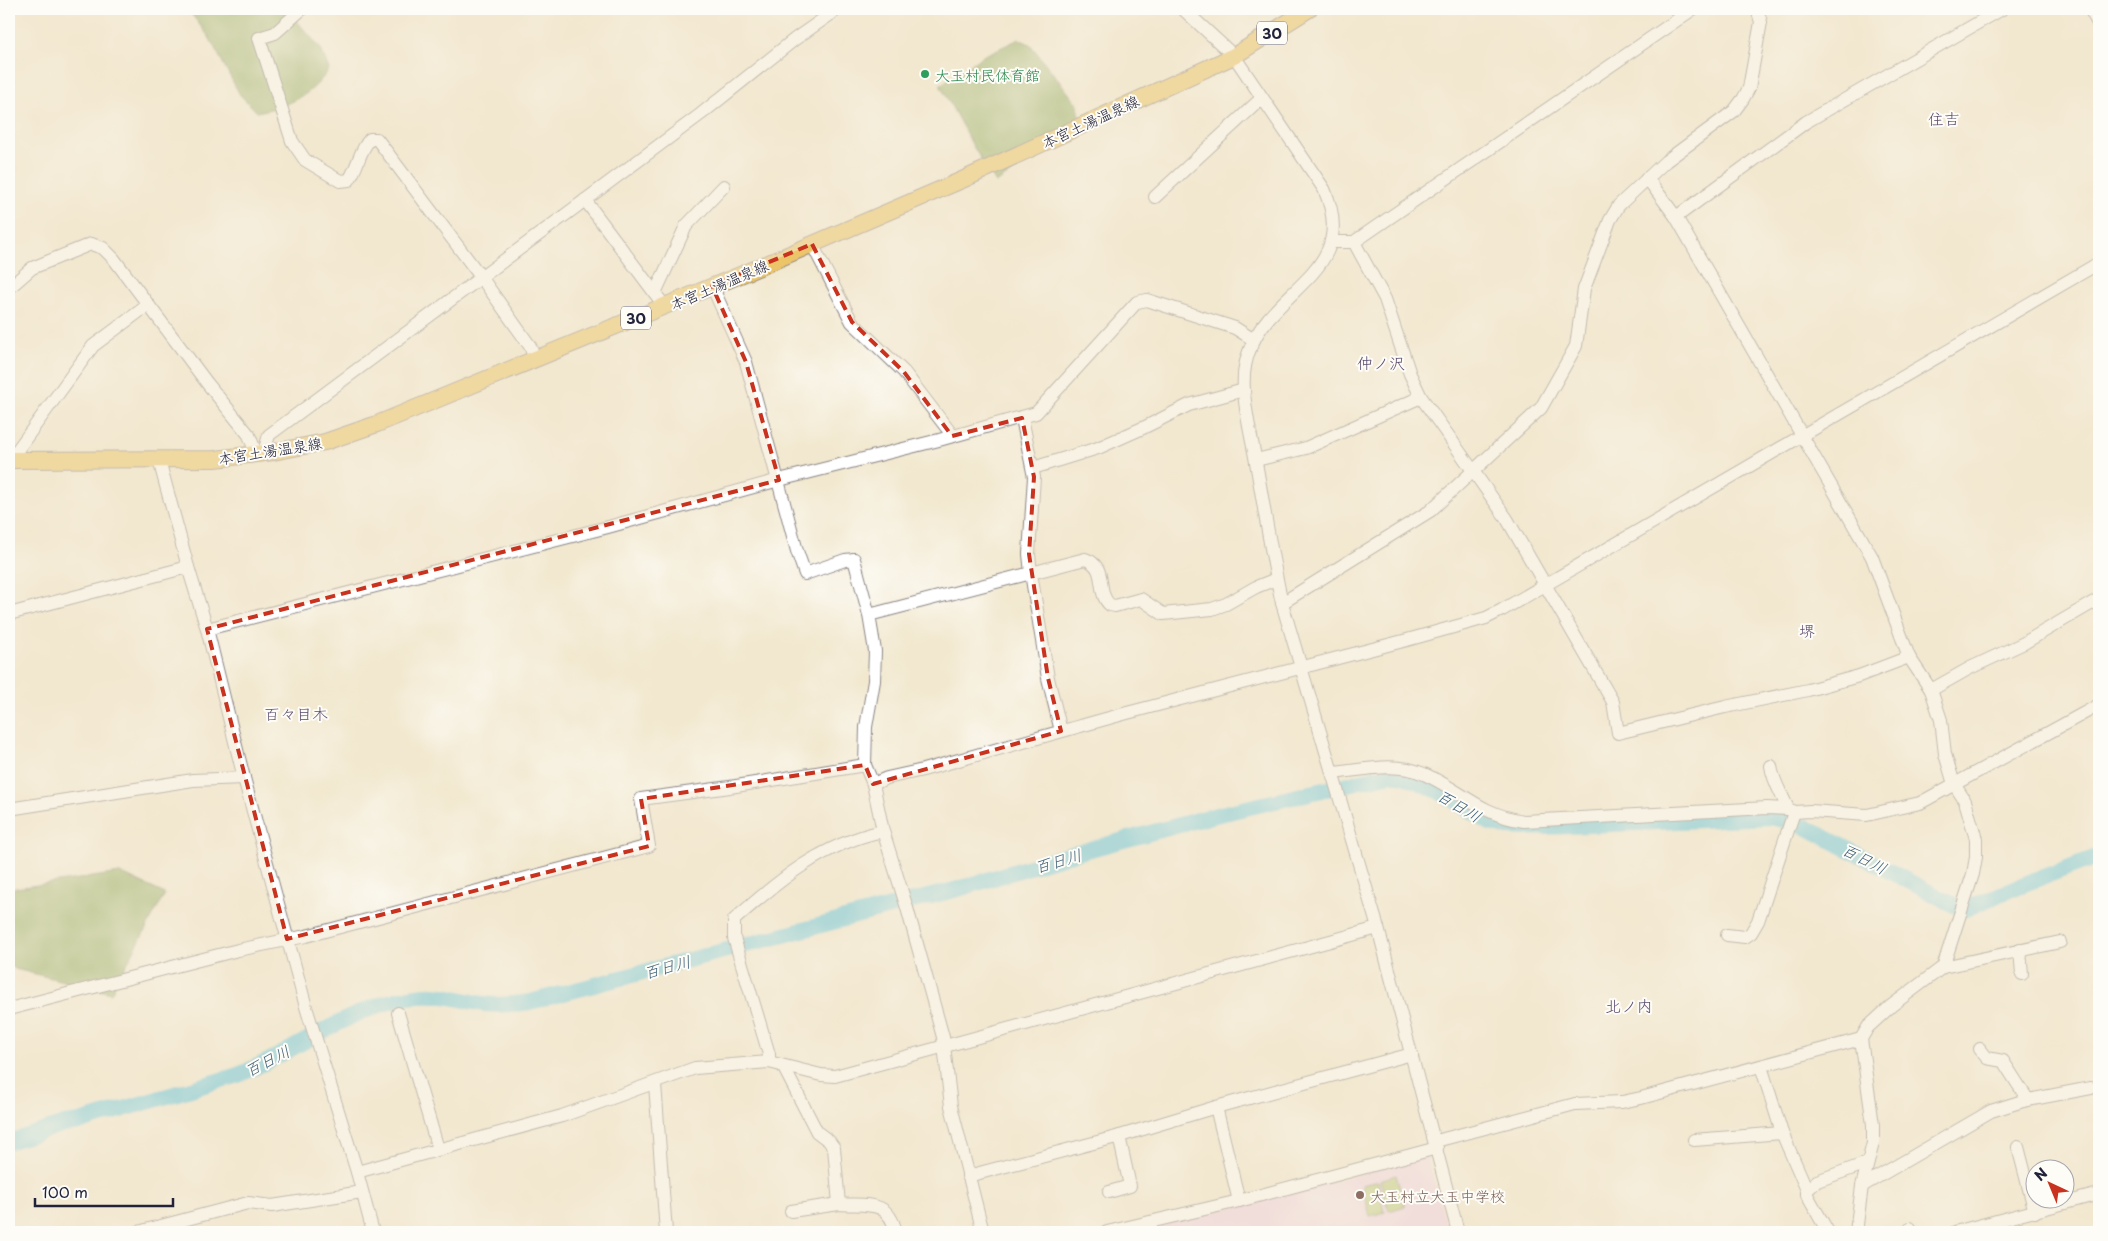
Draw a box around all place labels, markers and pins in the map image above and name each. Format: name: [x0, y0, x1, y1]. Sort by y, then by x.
place label: 大玉村民体育館: [935, 63, 1040, 86]
marker: 大玉村民体育館: [919, 68, 931, 80]
place label: 大玉村立大玉中学校: [1370, 1184, 1505, 1207]
marker: 大玉村立大玉中学校: [1354, 1189, 1366, 1201]

